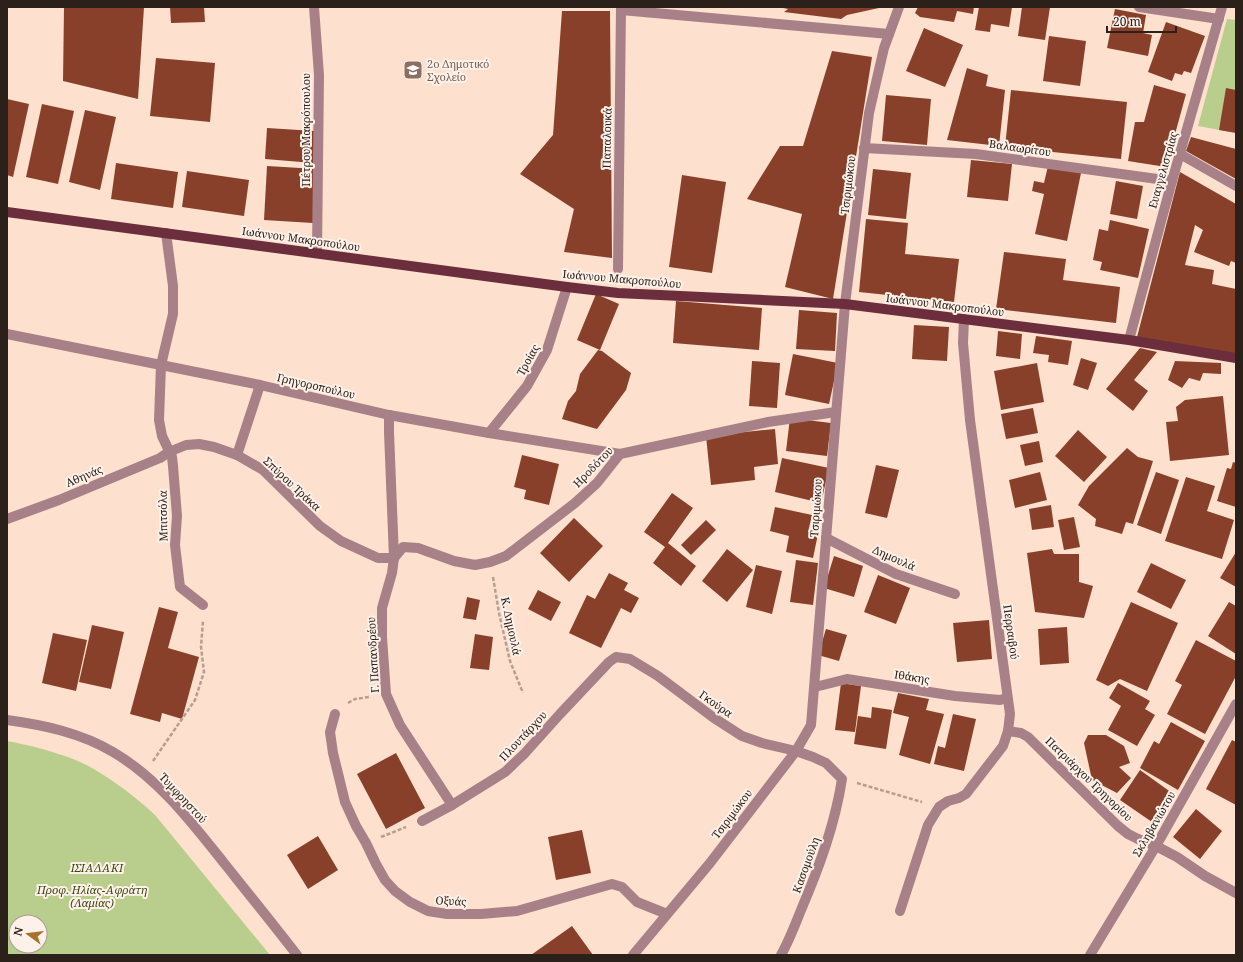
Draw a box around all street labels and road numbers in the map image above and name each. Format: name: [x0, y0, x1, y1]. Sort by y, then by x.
street label: Πέτρου Μακρόπουλου: [298, 73, 313, 187]
street label: Παπαλουκά: [598, 107, 615, 169]
street label: Ευαγγελιστρίας: [1144, 130, 1181, 210]
street label: Βαλαωρίτου: [988, 136, 1052, 159]
street label: Τσιριμώκου: [836, 155, 859, 215]
street label: Ιωάννου Μακροπούλου: [241, 223, 361, 254]
street label: Ιωάννου Μακροπούλου: [562, 266, 682, 291]
street label: Ιωάννου Μακροπούλου: [885, 290, 1005, 319]
street label: Τροίας: [513, 341, 542, 378]
street label: Γρηγοροπούλου: [275, 369, 357, 402]
street label: Ηροδότου: [569, 443, 616, 490]
street label: Σπύρου Τράκα: [260, 453, 324, 514]
street label: Αθηνάς: [63, 461, 104, 490]
street label: Τσιριμώκου: [806, 478, 825, 538]
street label: Μπιτσόλα: [155, 490, 170, 542]
street label: Δημουλά: [870, 541, 918, 574]
street label: Κ. Δημουλά: [498, 595, 525, 656]
street label: Περραιβού: [1000, 604, 1023, 660]
street label: Γ. Παπανδρέου: [363, 617, 382, 693]
street label: Ιθάκης: [893, 666, 931, 687]
street label: Γκούρα: [697, 687, 736, 720]
street label: Πλουτάρχου: [495, 707, 550, 764]
street label: Πατριάρχου Γρηγορίου: [1043, 733, 1136, 824]
street label: Τυμφρηστού: [156, 769, 211, 826]
street label: Τσιριμώκου: [708, 786, 755, 842]
street label: Σκληβανιώτου: [1129, 788, 1178, 859]
street label: Κασομούλη: [788, 835, 823, 895]
street label: Οξυάς: [435, 892, 467, 909]

